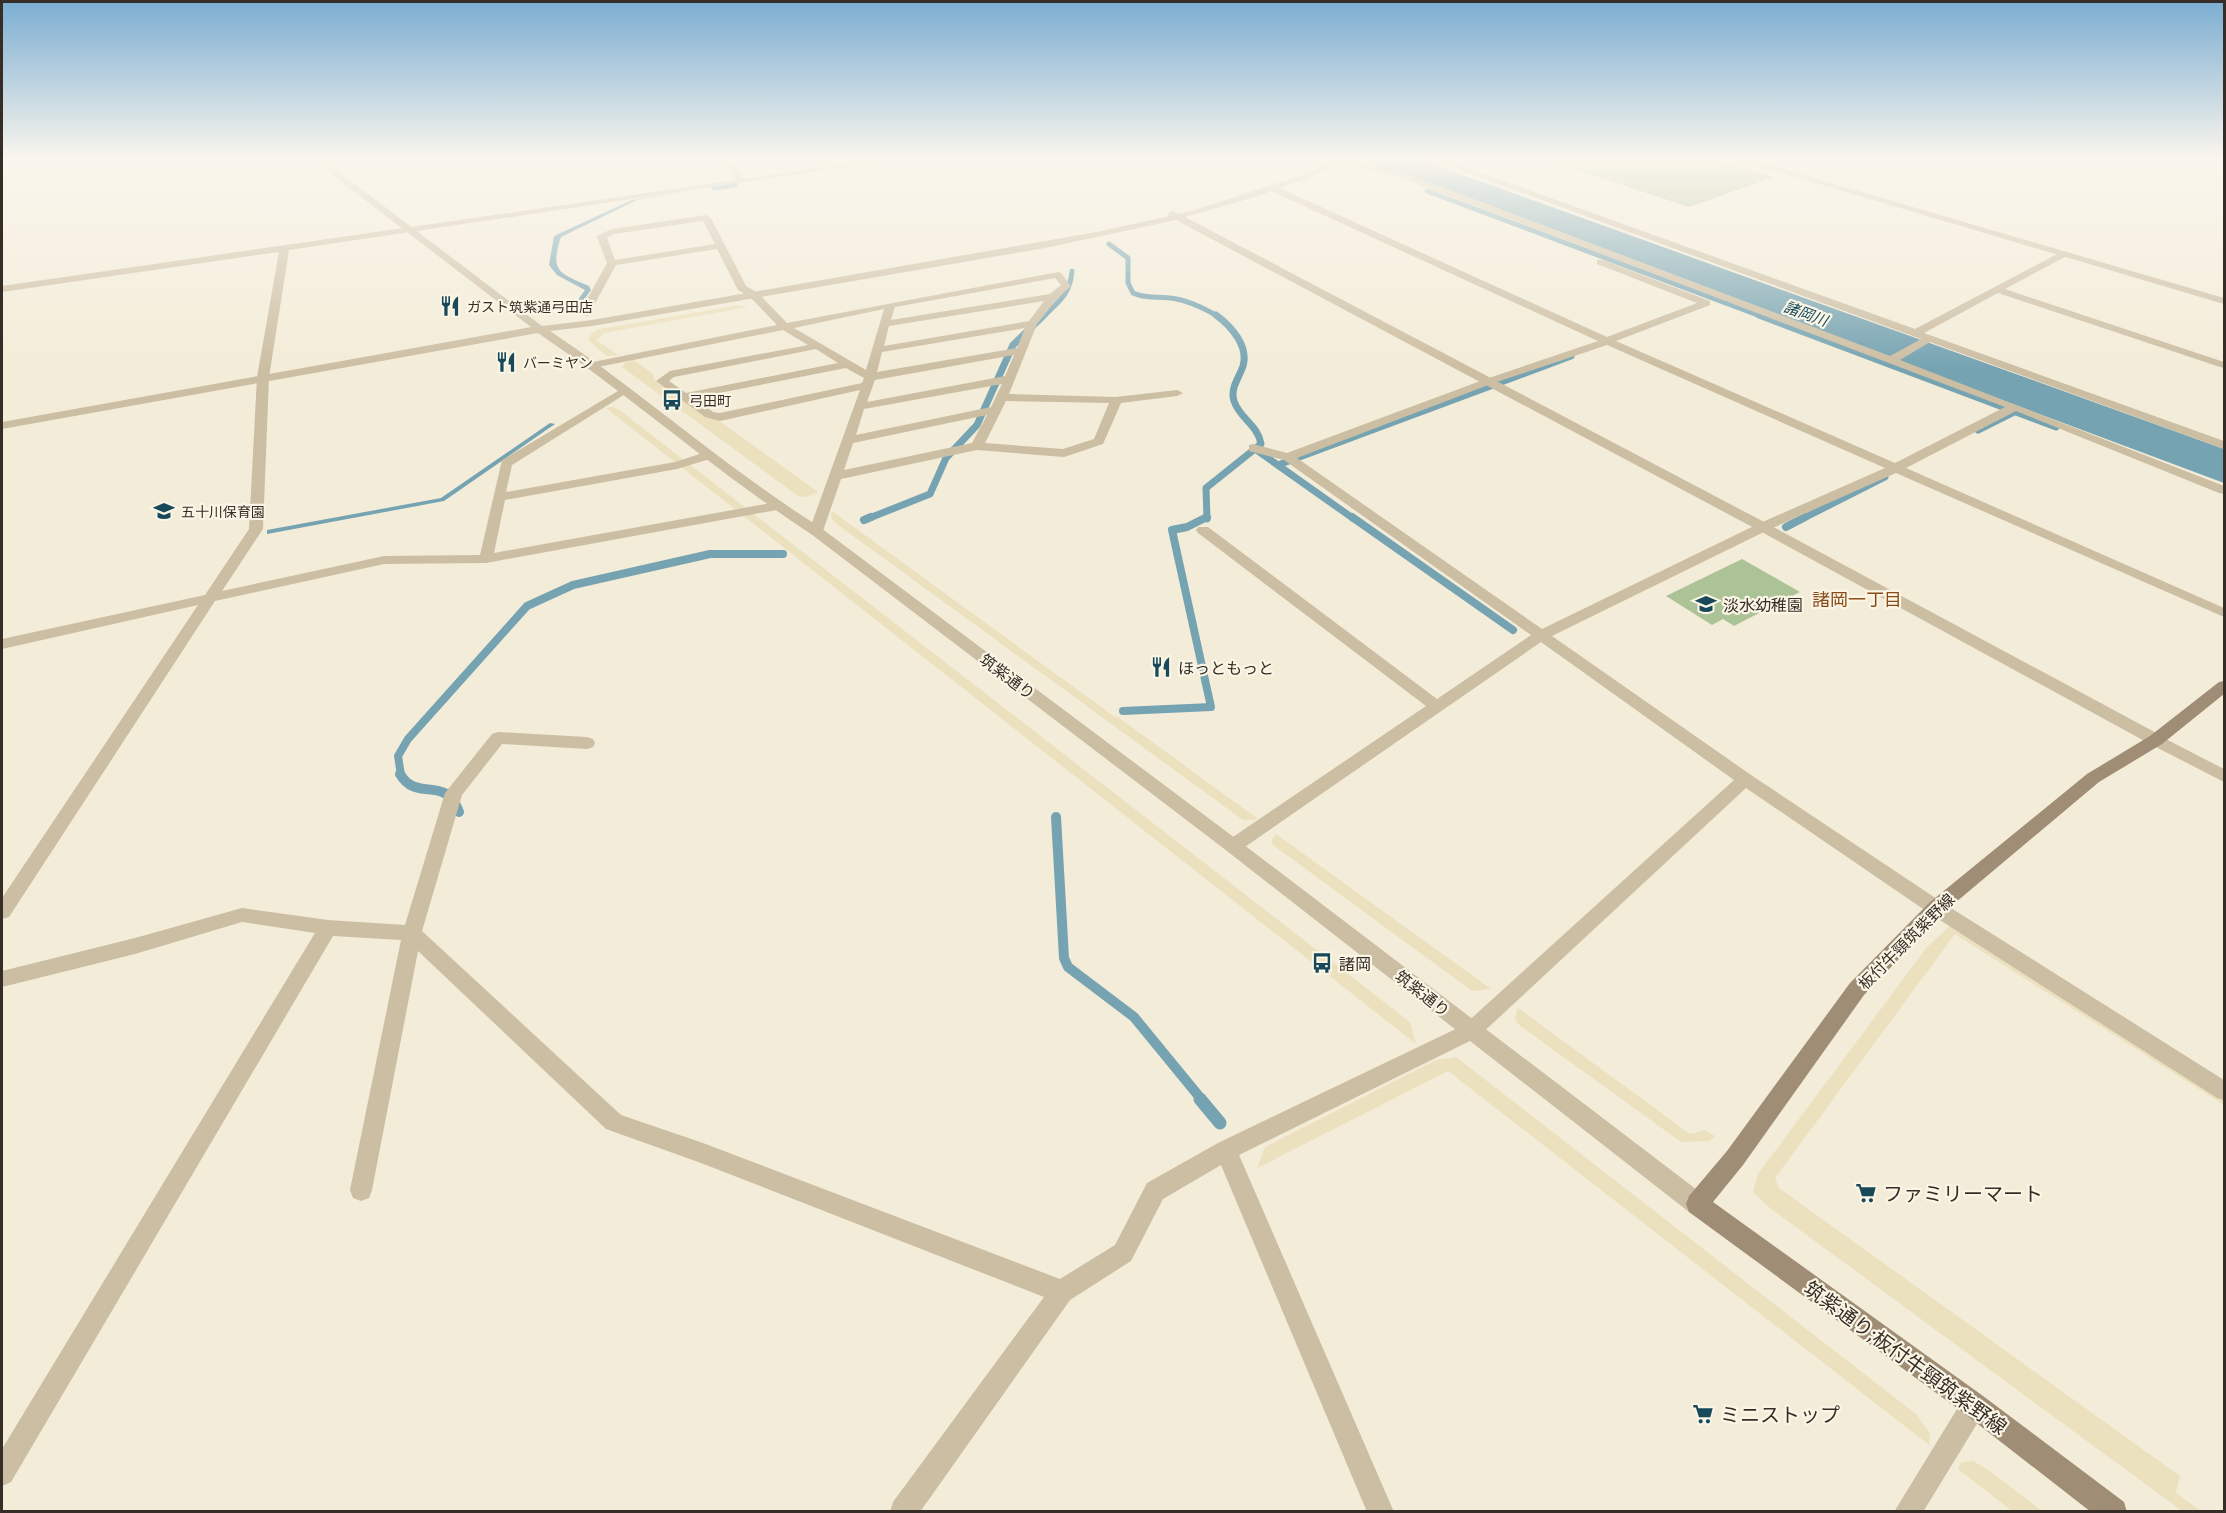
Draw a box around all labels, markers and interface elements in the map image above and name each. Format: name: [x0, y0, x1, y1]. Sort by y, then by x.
restaurant icon: ガスト筑紫通弓田店: [438, 294, 462, 318]
water label: 諸岡川: [1782, 297, 1832, 330]
place label: ガスト筑紫通弓田店: [467, 298, 593, 315]
restaurant icon: バーミヤン: [494, 350, 518, 374]
place label: バーミヤン: [523, 354, 593, 371]
bus stop icon: 弓田町: [660, 388, 684, 412]
place label: 弓田町: [689, 392, 731, 409]
school or university icon: 五十川保育園: [152, 499, 176, 523]
place label: 五十川保育園: [181, 503, 265, 520]
district label: 諸岡一丁目: [1812, 588, 1902, 610]
school or university icon: 淡水幼稚園: [1694, 592, 1718, 616]
place label: 淡水幼稚園: [1723, 595, 1803, 614]
street label: 筑紫通り: [977, 649, 1039, 703]
restaurant icon: ほっともっと: [1149, 655, 1173, 679]
place label: ほっともっと: [1178, 658, 1274, 677]
street label: 板付牛頸筑紫野線: [1854, 889, 1958, 993]
bus stop icon: 諸岡: [1310, 951, 1334, 975]
place label: 諸岡: [1339, 954, 1371, 973]
street label: 筑紫通り: [1392, 966, 1454, 1020]
supermarket icon: ファミリーマート: [1854, 1181, 1878, 1205]
place label: ファミリーマート: [1883, 1181, 2043, 1205]
street label: 筑紫通り;板付牛頸筑紫野線: [1800, 1275, 2012, 1439]
supermarket icon: ミニストップ: [1691, 1402, 1715, 1426]
place label: ミニストップ: [1720, 1402, 1840, 1426]

